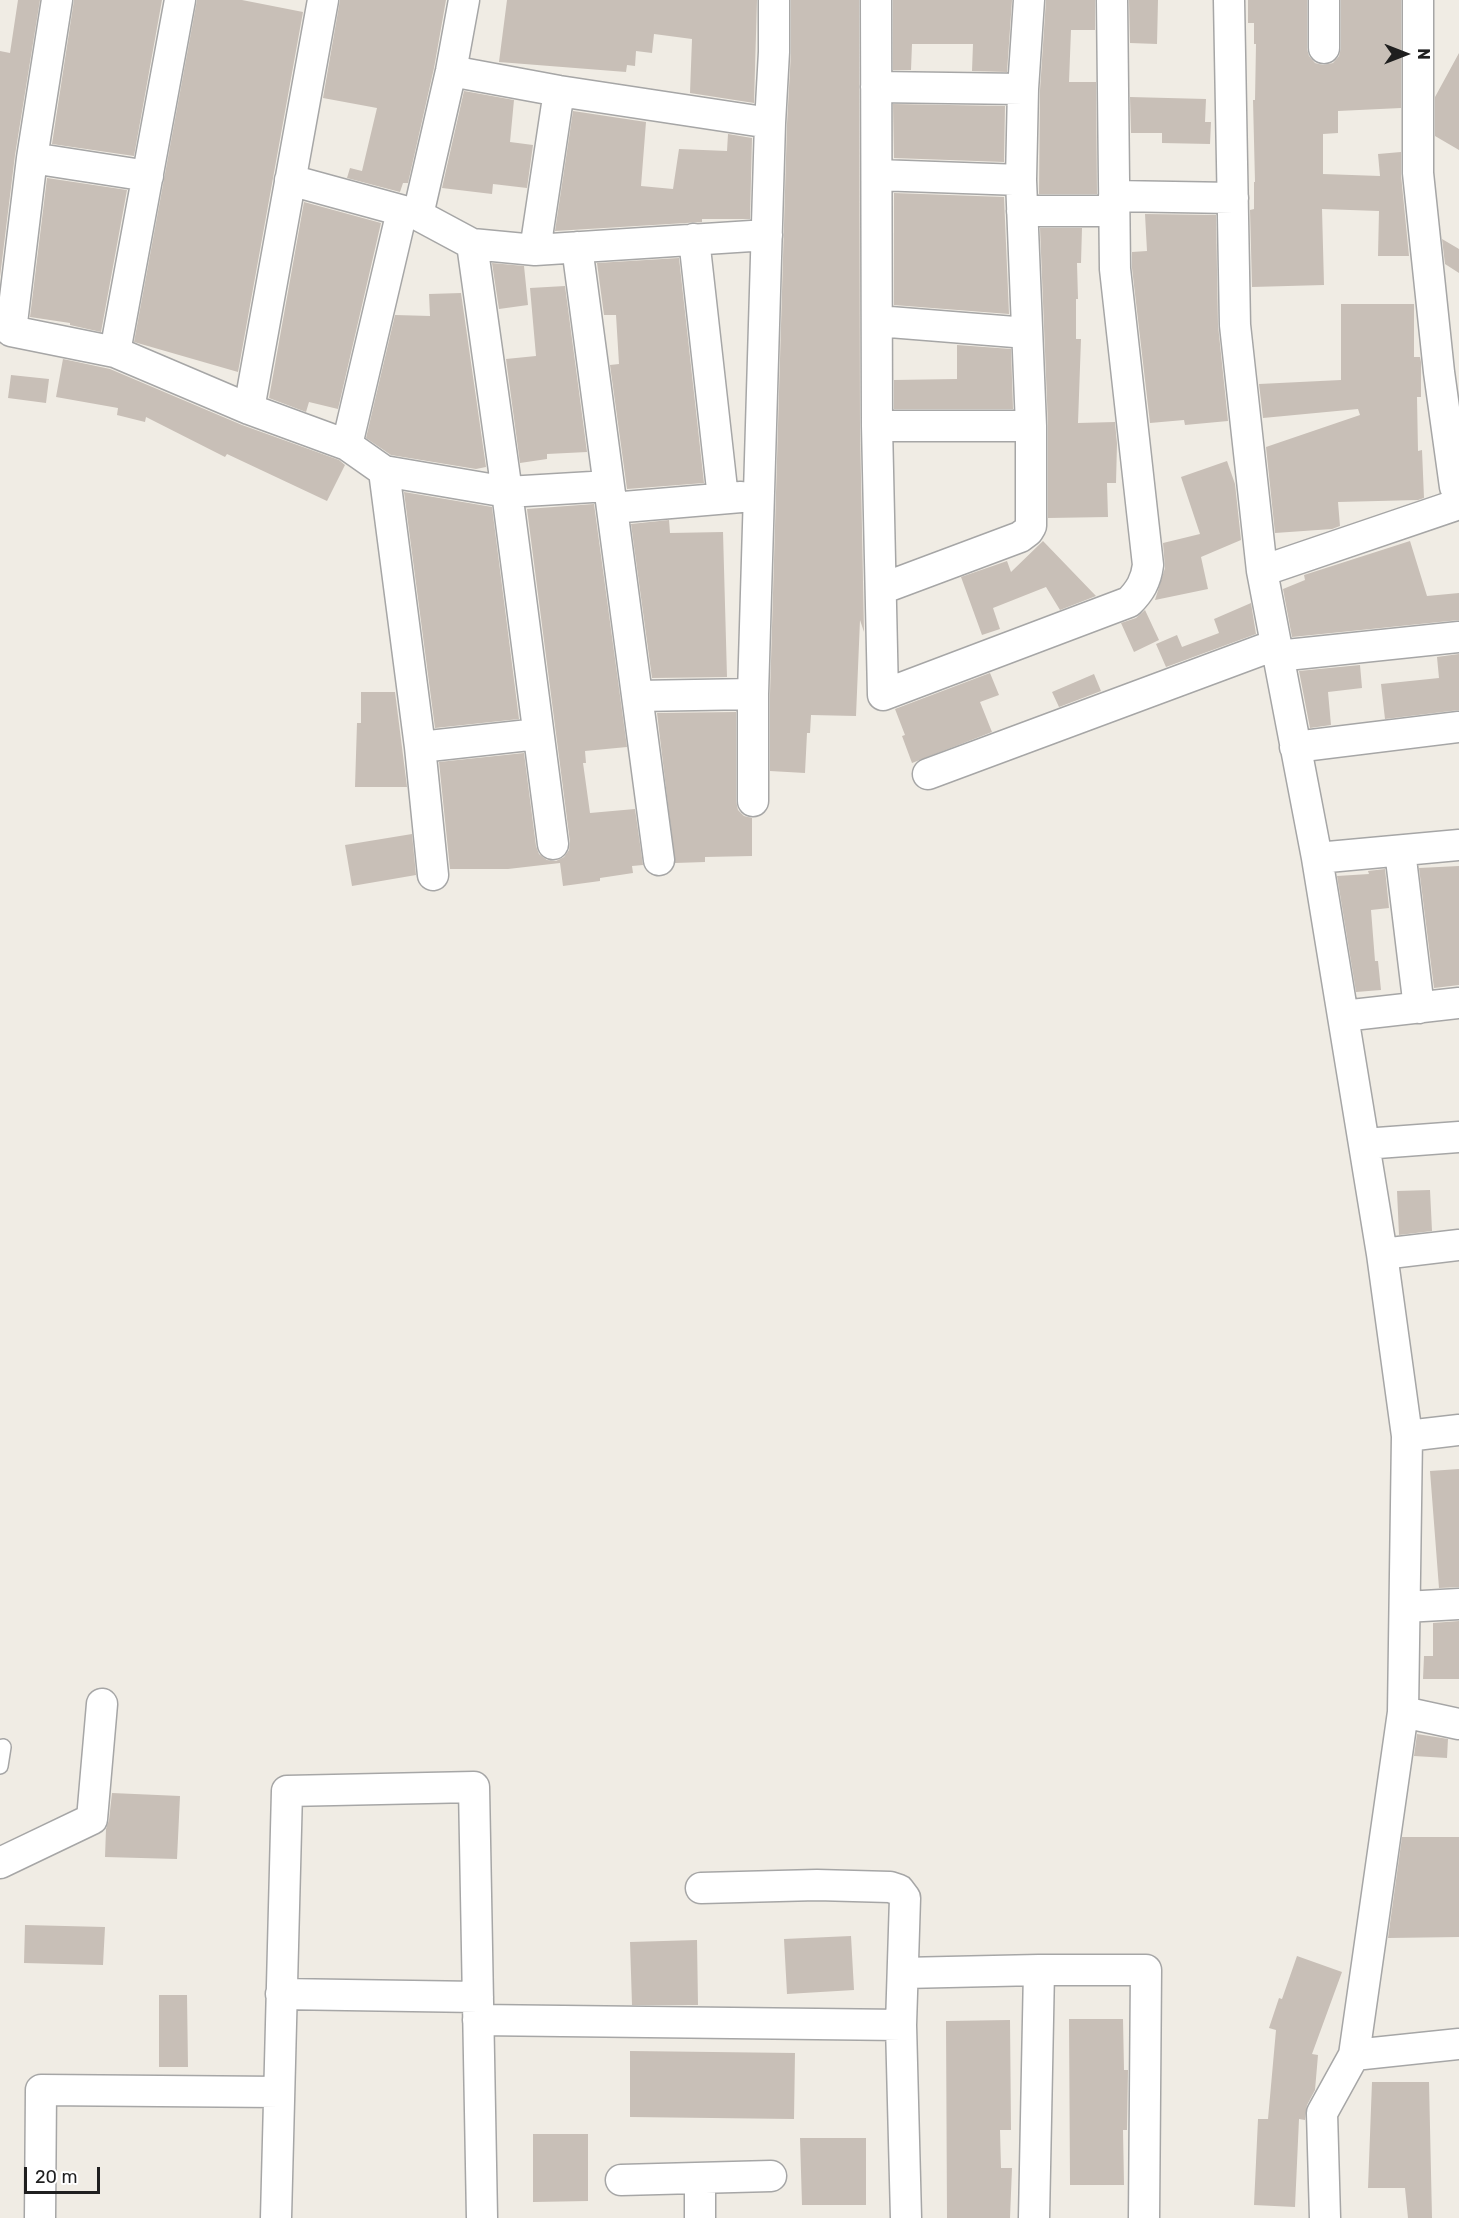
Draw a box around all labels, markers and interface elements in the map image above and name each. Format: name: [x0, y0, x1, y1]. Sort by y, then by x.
north arrow: [1375, 24, 1435, 84]
text: N: [1414, 48, 1433, 60]
scale bar: [27, 2155, 104, 2193]
text: 20 m: [35, 2166, 77, 2188]

